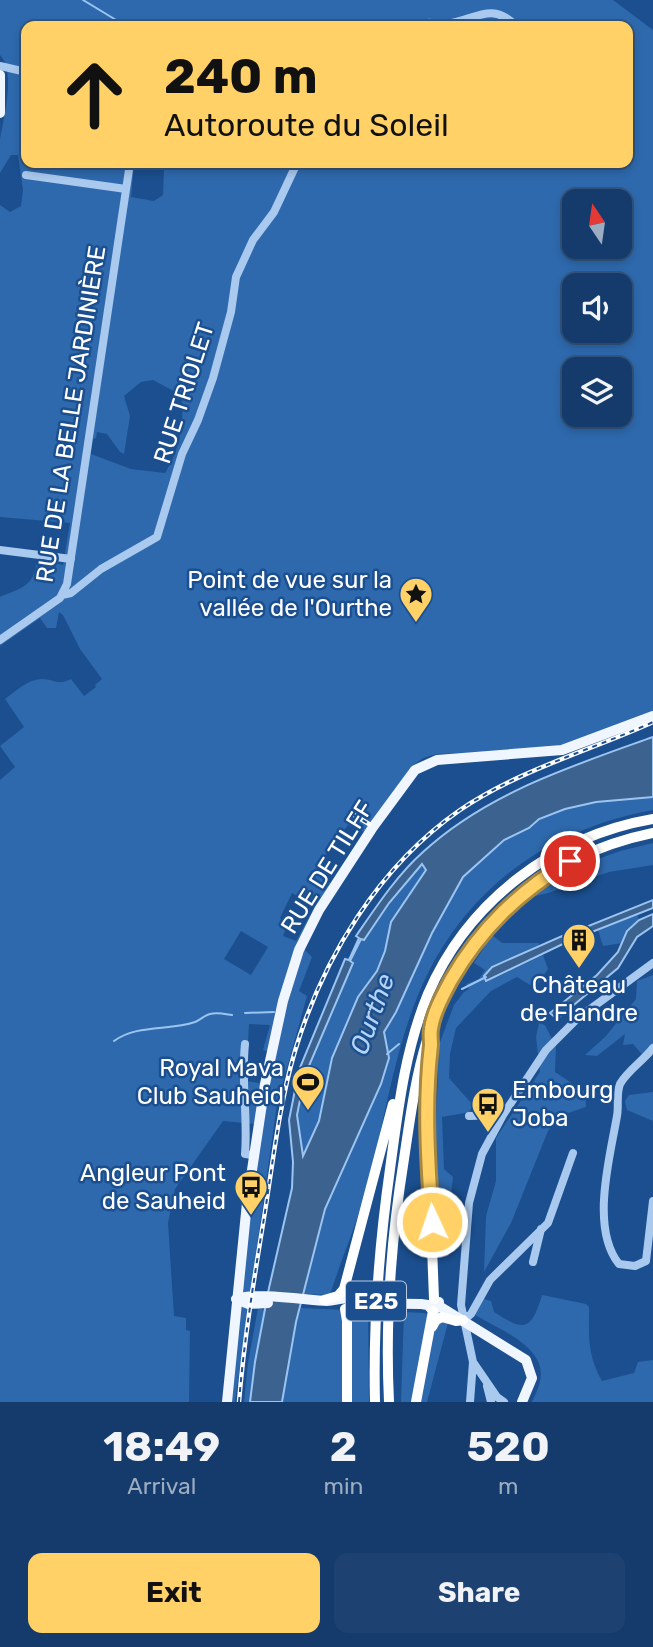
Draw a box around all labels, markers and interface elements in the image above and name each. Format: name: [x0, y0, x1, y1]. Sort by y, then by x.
text: 240 m: [164, 47, 318, 105]
icon: ahead: [49, 49, 140, 140]
text: Autoroute du Soleil: [164, 106, 449, 144]
north arrow: [562, 189, 632, 259]
map controls: [562, 189, 632, 427]
street label: RUE DE LA BELLE JARDINIÈRE: [31, 244, 111, 584]
button: sound: [562, 273, 632, 343]
street label: RUE TRIOLET: [148, 319, 220, 467]
button: layers: [562, 357, 632, 427]
place label: Point de vue sur la vallée de l'Ourthe: [187, 566, 392, 622]
place icon: Point de vue sur la vallée de l'Ourthe: [397, 575, 435, 624]
street label: RUE DE TILFF: [275, 795, 379, 939]
pin: [540, 831, 600, 891]
icon: arrive: [551, 842, 589, 880]
building icon: Château de Flandre: [560, 921, 598, 970]
water label: Ourthe: [344, 969, 401, 1059]
place label: Château de Flandre: [520, 971, 638, 1027]
place label: Royal Mava Club Sauheid: [137, 1054, 284, 1110]
sports icon: Royal Mava Club Sauheid: [289, 1063, 327, 1112]
place label: Embourg Joba: [512, 1076, 614, 1132]
bus stop icon: Embourg Joba: [469, 1085, 507, 1134]
place label: Angleur Pont de Sauheid: [80, 1159, 226, 1215]
bus stop icon: Angleur Pont de Sauheid: [232, 1168, 270, 1217]
position arrow: [395, 1185, 469, 1259]
road number: E25: [346, 1282, 406, 1320]
text: 18:49: [103, 1422, 220, 1472]
text: 2: [330, 1422, 357, 1472]
text: 520: [467, 1422, 550, 1472]
text: Arrival: [127, 1472, 196, 1500]
text: min: [324, 1472, 363, 1500]
text: m: [498, 1472, 518, 1500]
button: Exit: [28, 1553, 320, 1633]
button: Share: [334, 1553, 625, 1633]

